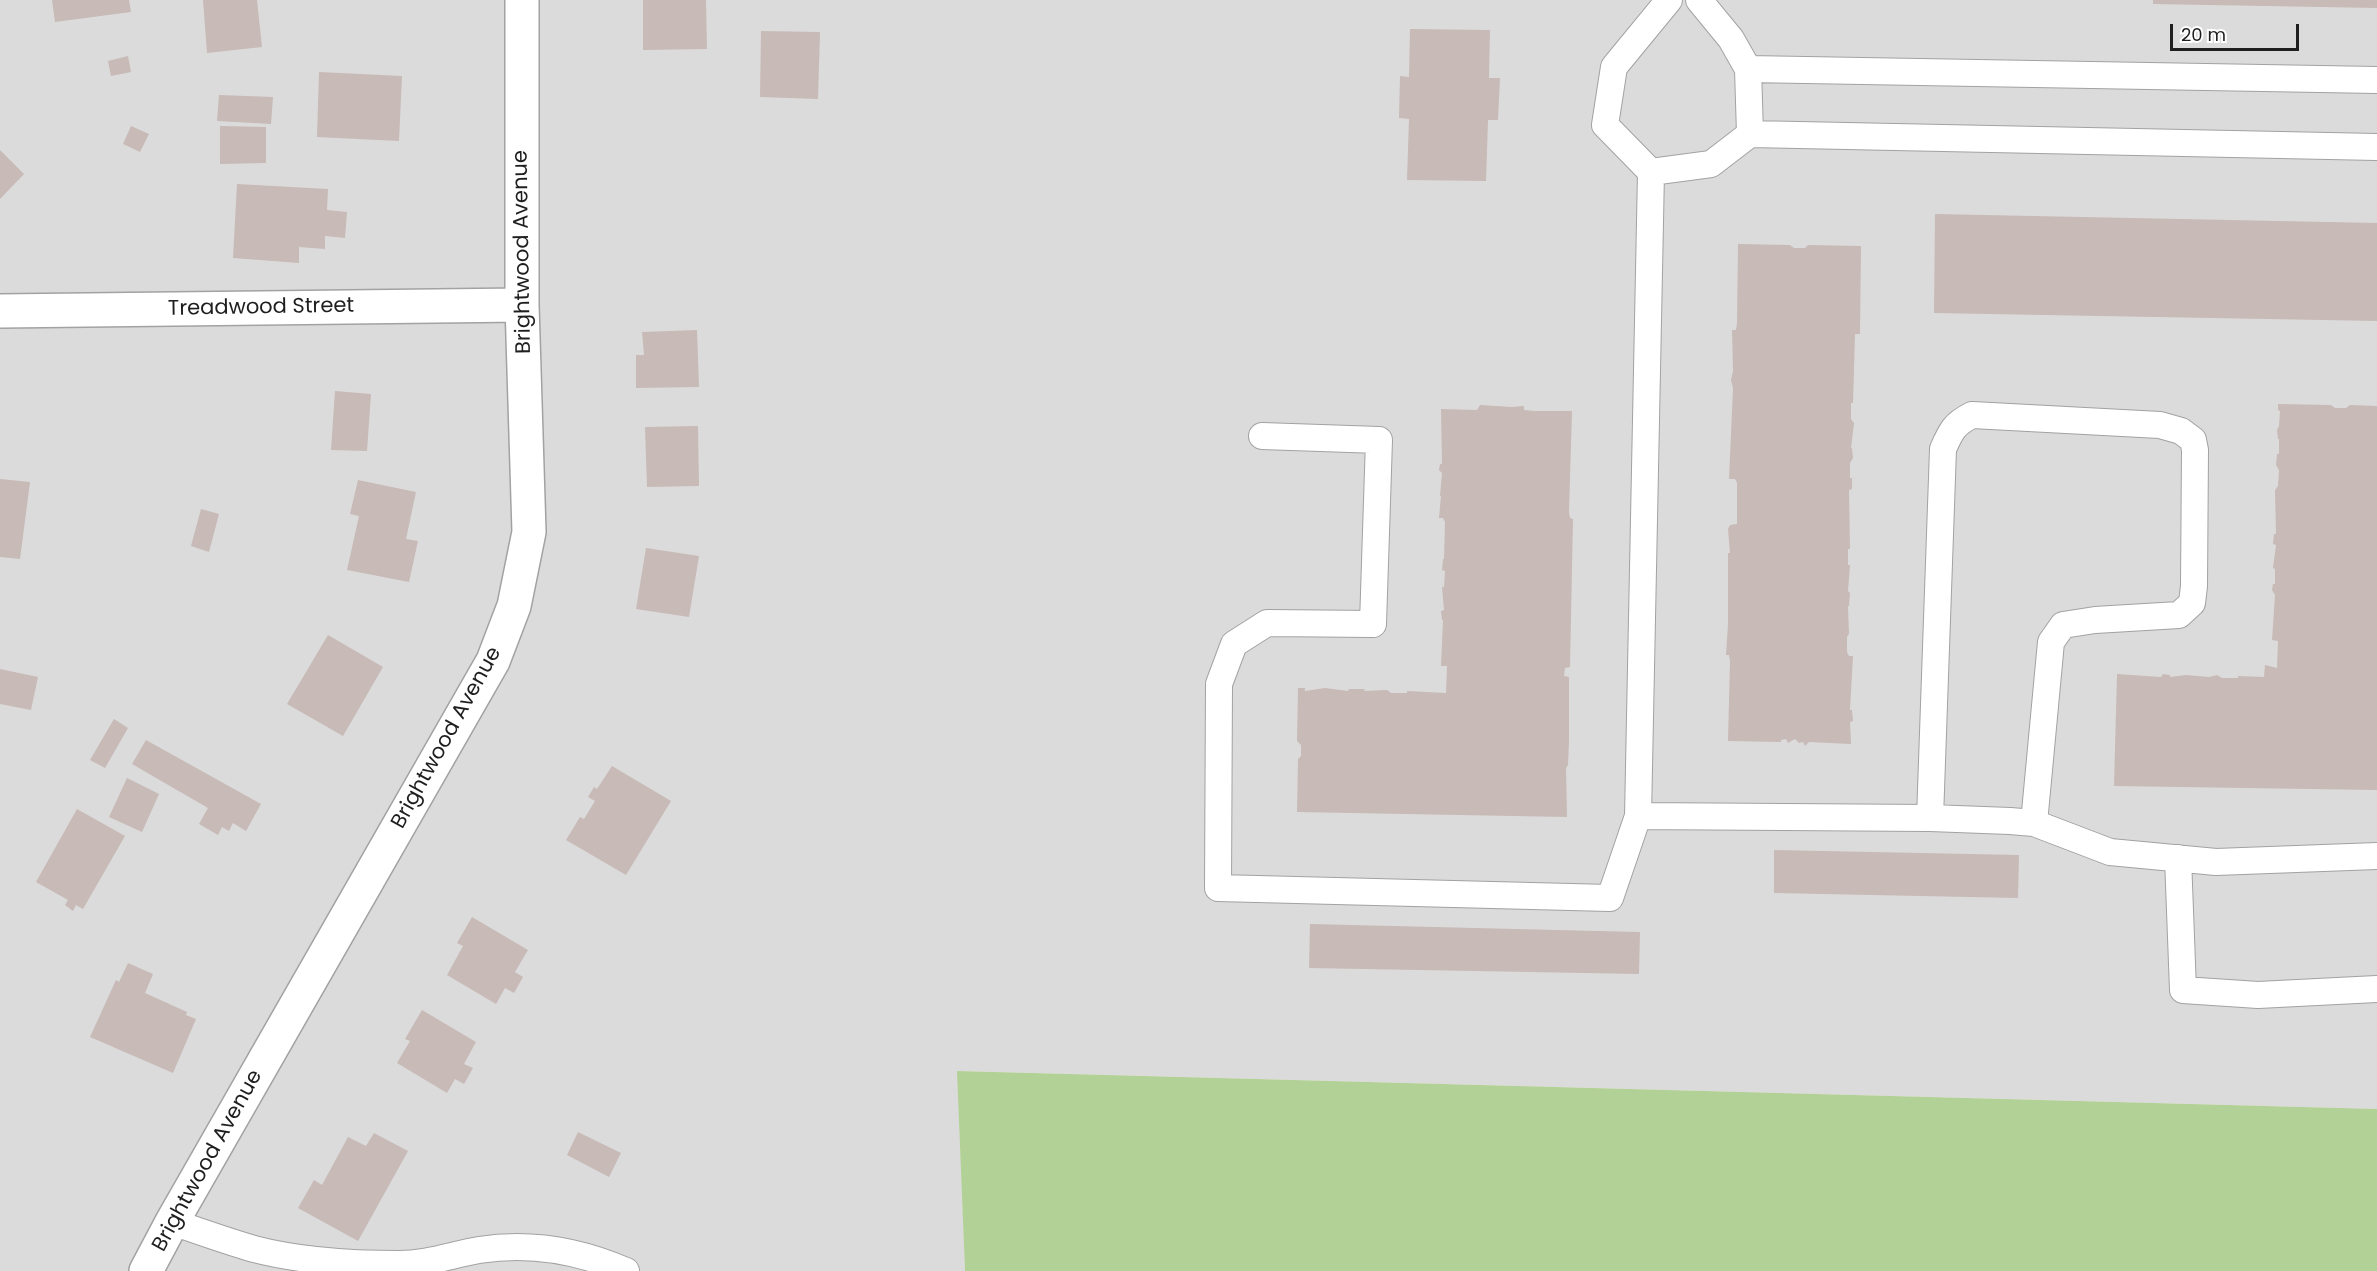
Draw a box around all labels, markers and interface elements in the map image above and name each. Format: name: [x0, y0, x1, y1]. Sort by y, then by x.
scale bar: [2173, 12, 2302, 50]
text: 20 m: [2181, 22, 2226, 47]
street label: Brightwood Avenue: [509, 150, 537, 354]
street label: Treadwood Street: [168, 294, 354, 322]
street label: Brightwood Avenue: [387, 643, 507, 833]
street label: Brightwood Avenue: [148, 1066, 268, 1256]

